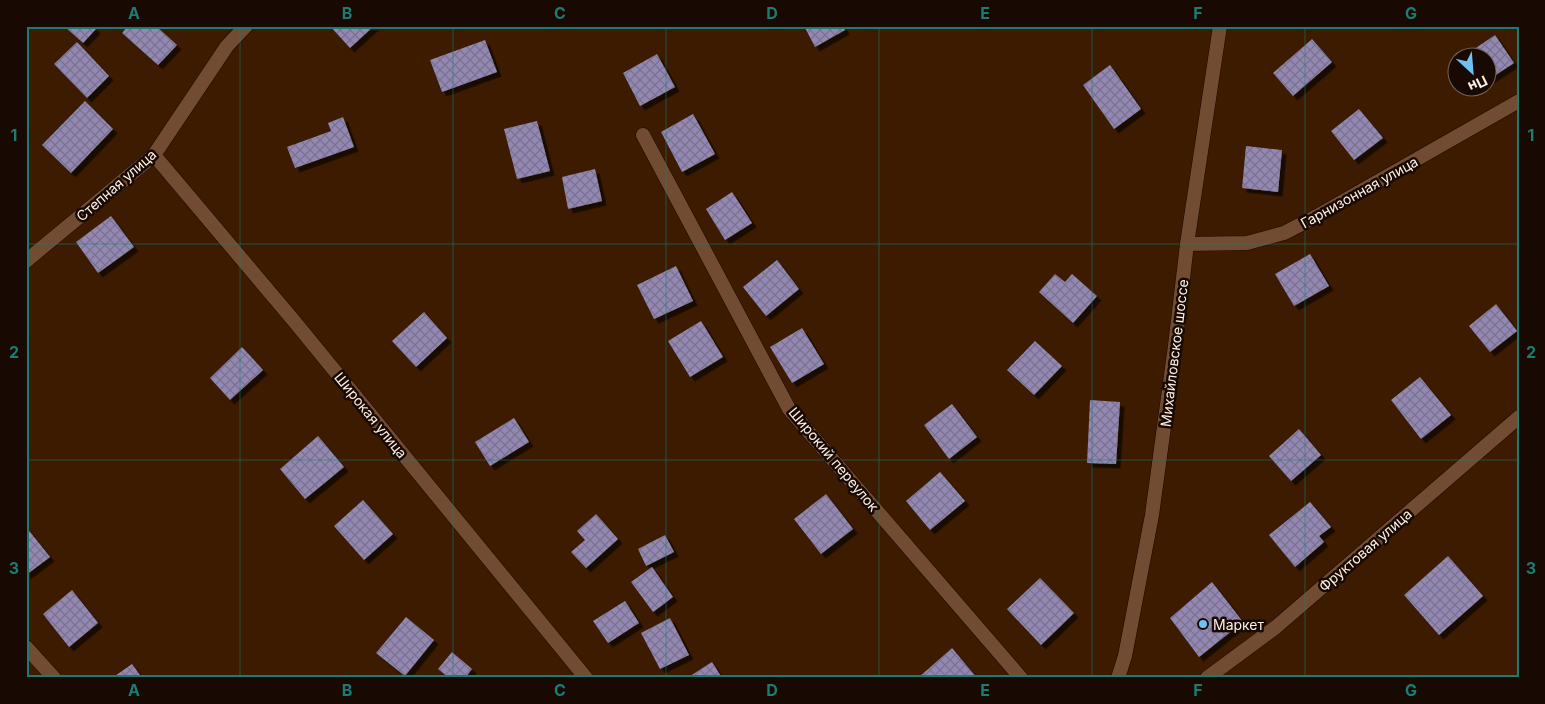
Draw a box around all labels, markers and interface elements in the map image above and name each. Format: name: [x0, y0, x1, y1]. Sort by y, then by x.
text: A: [128, 3, 140, 23]
text: B: [342, 3, 352, 23]
text: C: [554, 3, 566, 23]
text: D: [766, 3, 778, 23]
text: E: [980, 3, 990, 23]
text: F: [1193, 3, 1203, 23]
text: G: [1405, 3, 1417, 23]
north arrow: [1448, 48, 1498, 98]
text: Пн: [1466, 72, 1490, 96]
text: 1: [11, 125, 17, 145]
text: 1: [1528, 125, 1534, 145]
street label: Степная улица: [72, 146, 160, 224]
street label: Гарнизонная улица: [1297, 153, 1421, 231]
street label: Михайловское шоссе: [1156, 278, 1192, 428]
text: 2: [9, 342, 19, 362]
text: 2: [1526, 342, 1536, 362]
street label: Широкая улица: [331, 369, 411, 461]
street label: Широкий переулок: [785, 403, 883, 515]
street label: Фруктовая улица: [1315, 505, 1415, 595]
text: 3: [9, 558, 19, 578]
text: 3: [1526, 558, 1536, 578]
place label: Маркет: [1213, 616, 1265, 633]
marker: Маркет: [1197, 618, 1209, 630]
text: A: [128, 680, 140, 700]
text: B: [342, 680, 352, 700]
text: C: [554, 680, 566, 700]
text: D: [766, 680, 778, 700]
text: E: [980, 680, 990, 700]
text: F: [1193, 680, 1203, 700]
text: G: [1405, 680, 1417, 700]

